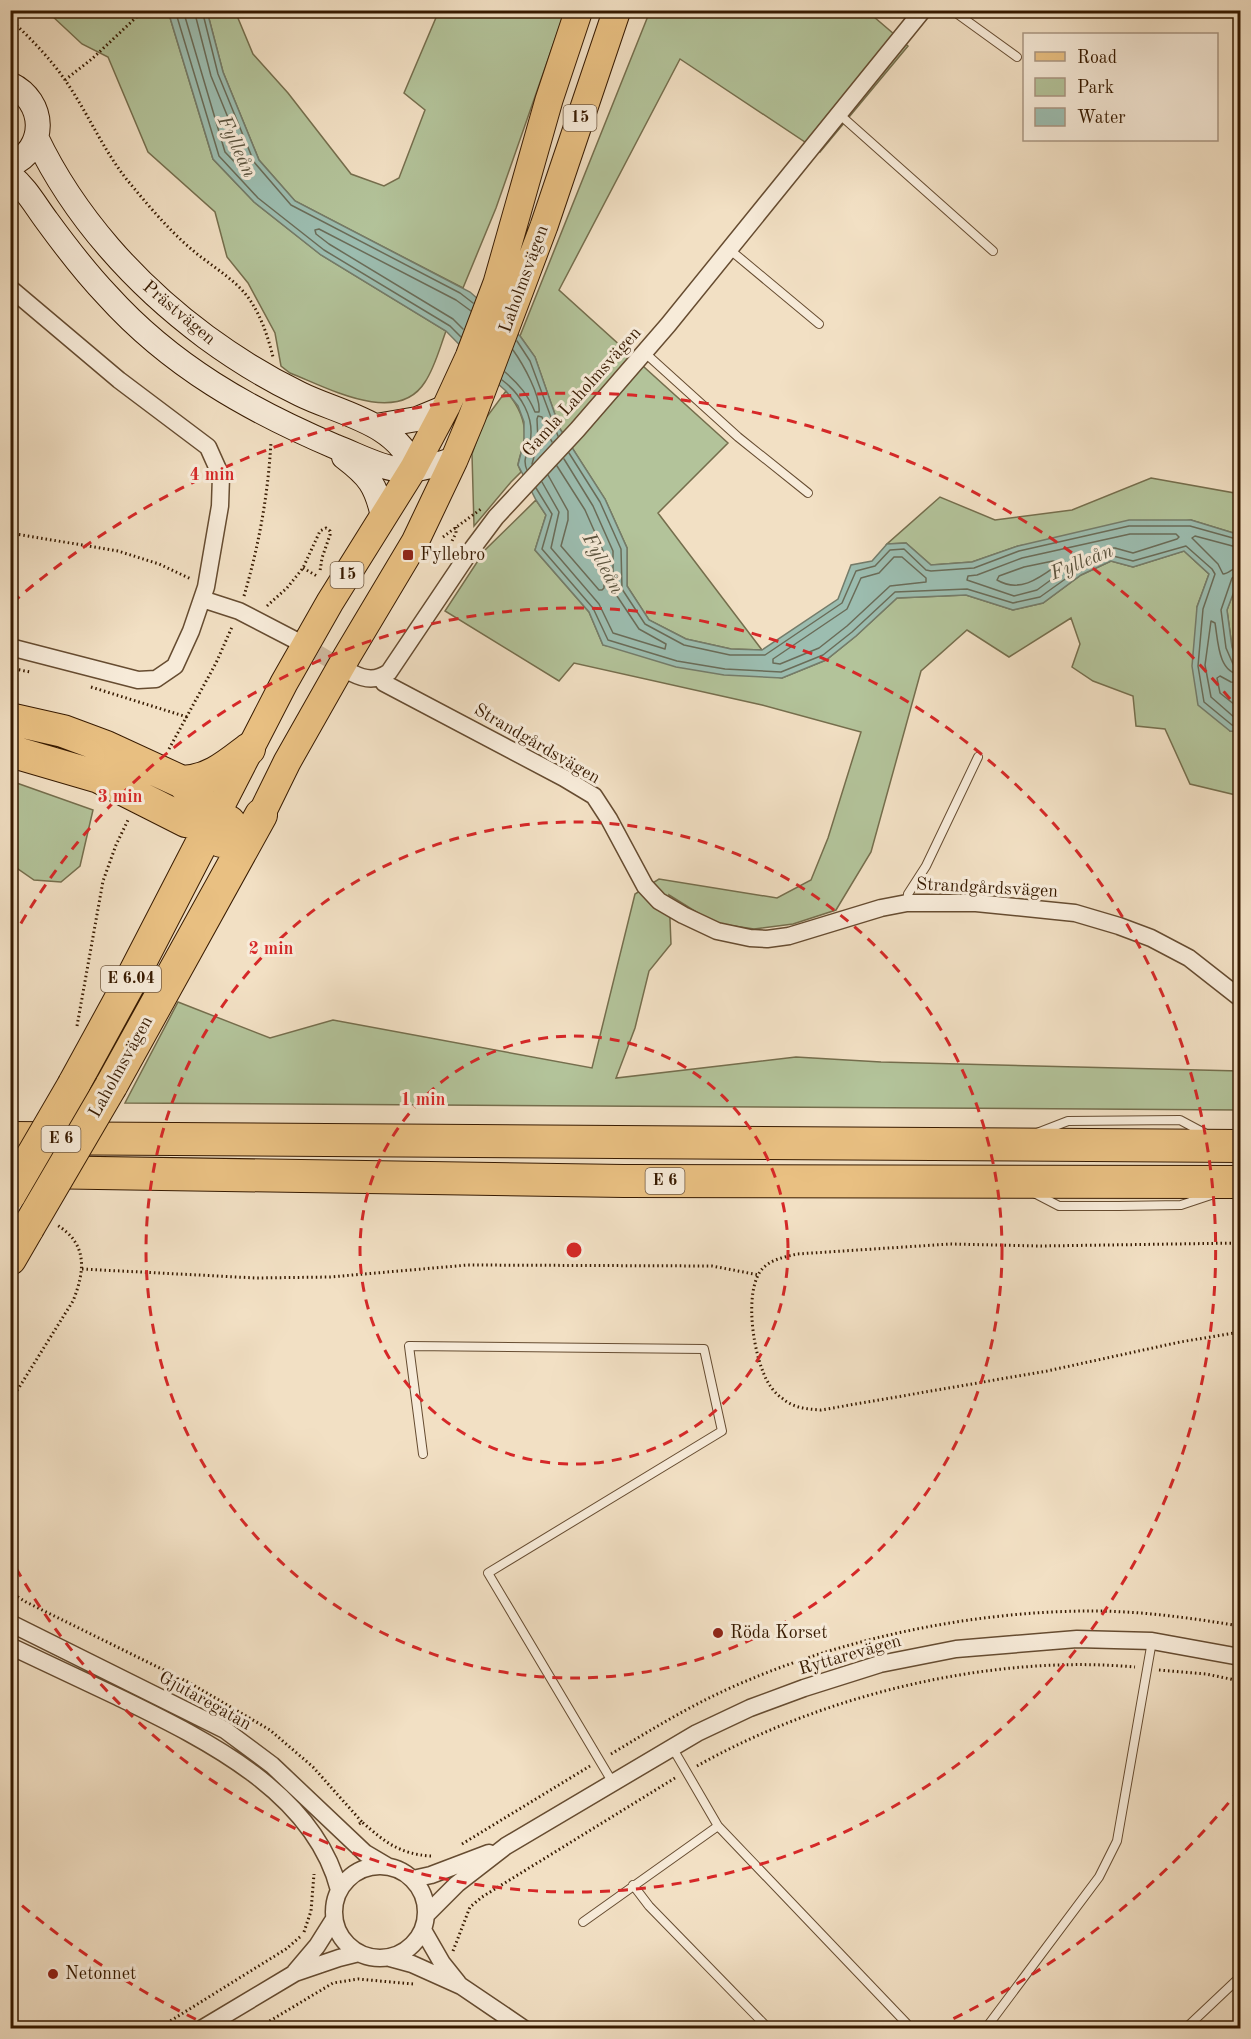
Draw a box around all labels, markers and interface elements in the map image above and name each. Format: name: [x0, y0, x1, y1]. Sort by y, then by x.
legend: [1023, 33, 1218, 141]
text: Road: [1077, 49, 1117, 67]
text: Park: [1077, 79, 1114, 97]
road number: 15: [564, 105, 596, 131]
text: Water: [1077, 109, 1126, 127]
water label: Fylleån: [213, 112, 259, 181]
street label: Laholmsvägen: [496, 223, 552, 335]
street label: Prästvägen: [139, 278, 219, 349]
street label: Gamla Laholmsvägen: [519, 323, 645, 460]
text: 4 min: [189, 466, 235, 484]
water label: Fylleån: [577, 529, 626, 598]
water label: Fylleån: [1047, 541, 1116, 585]
place label: Fyllebro: [420, 546, 485, 564]
marker: Fyllebro: [401, 548, 415, 562]
road number: 15: [330, 562, 364, 588]
street label: Strandgårdsvägen: [471, 701, 603, 787]
text: 3 min: [97, 788, 143, 806]
street label: Strandgårdsvägen: [916, 875, 1059, 901]
text: 2 min: [248, 940, 294, 958]
road number: E 6.04: [101, 966, 161, 992]
street label: Laholmsvägen: [86, 1013, 156, 1121]
text: 1 min: [400, 1091, 446, 1109]
road number: E 6: [42, 1126, 80, 1152]
road number: E 6: [646, 1168, 684, 1194]
centre of rings: [564, 1240, 584, 1260]
place label: Röda Korset: [730, 1624, 827, 1642]
marker: Röda Korset: [711, 1626, 725, 1640]
street label: Ryttarevägen: [797, 1632, 904, 1678]
street label: Gjutaregatan: [156, 1668, 255, 1734]
place label: Netonnet: [65, 1965, 136, 1983]
marker: Netonnet: [46, 1967, 60, 1981]

